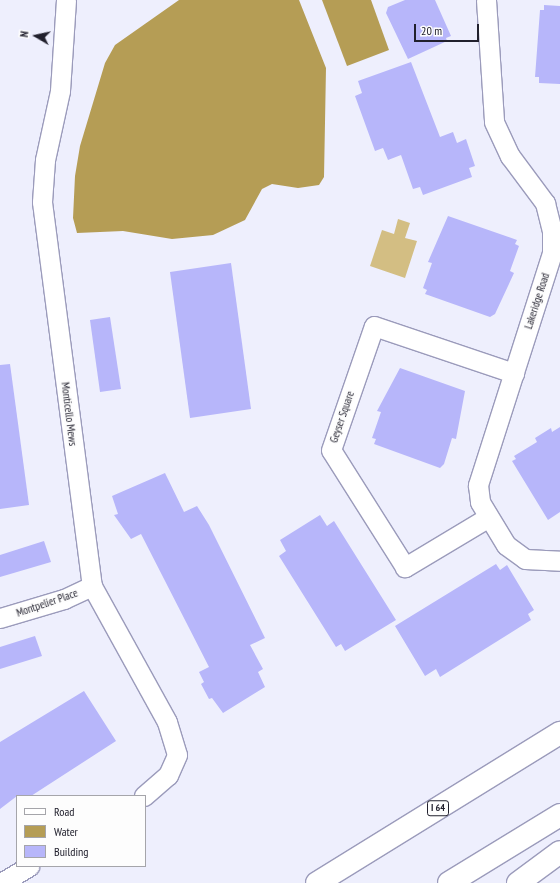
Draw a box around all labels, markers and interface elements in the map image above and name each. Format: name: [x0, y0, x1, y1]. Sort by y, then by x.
north arrow: [16, 16, 56, 56]
scale bar: [416, 16, 481, 42]
text: 20 m: [421, 23, 442, 38]
text: N: [17, 30, 32, 38]
street label: Lakeridge Road: [522, 271, 552, 331]
street label: Monticello Mews: [59, 381, 79, 447]
street label: Geyser Square: [327, 389, 357, 445]
street label: Montpelier Place: [15, 586, 79, 620]
legend: [16, 795, 146, 867]
road number: I 64: [427, 800, 449, 816]
text: Road: [54, 804, 74, 819]
text: Water: [54, 824, 78, 839]
text: Building: [54, 844, 89, 859]

